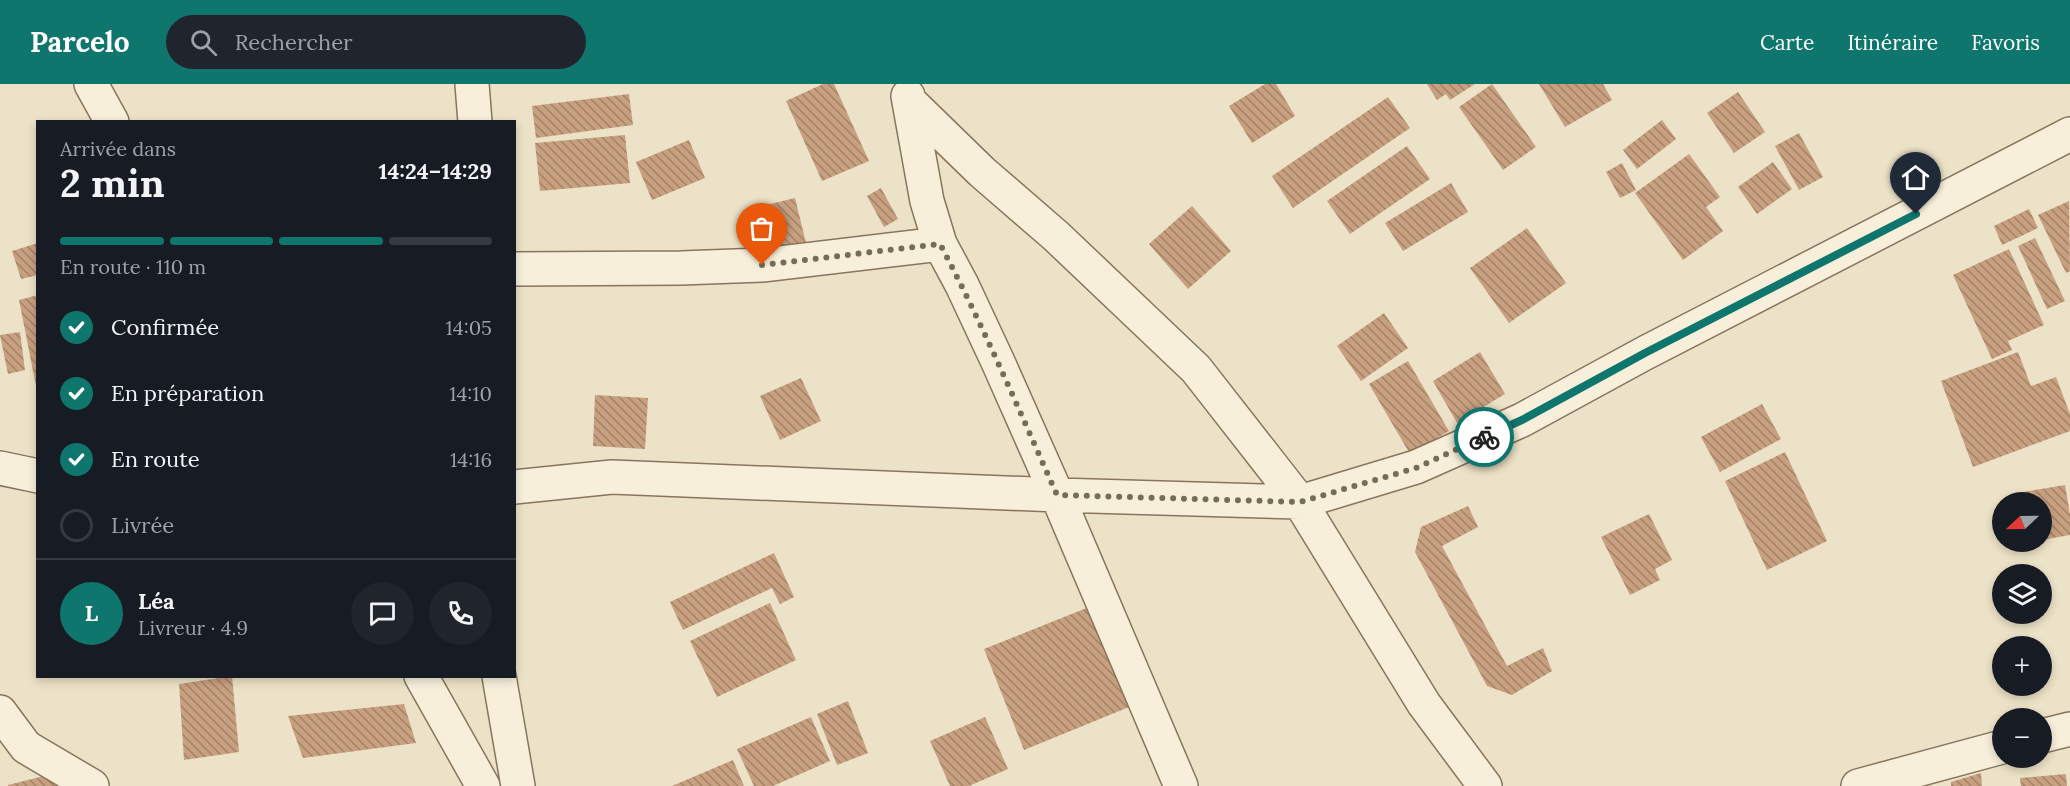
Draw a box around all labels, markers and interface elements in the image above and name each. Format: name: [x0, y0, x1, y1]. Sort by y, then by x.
search box: [166, 15, 586, 69]
text: Parcelo: [30, 24, 130, 60]
icon: search: [187, 26, 220, 59]
text: Rechercher: [235, 28, 353, 56]
text: Carte: [1760, 29, 1814, 56]
text: Itinéraire: [1847, 29, 1938, 56]
text: Favoris: [1971, 29, 2040, 56]
text: Arrivée dans: [60, 136, 176, 161]
pin: [1890, 152, 1941, 214]
text: 14:24–14:29: [379, 157, 492, 185]
text: 2 min: [60, 158, 165, 208]
icon: home: [1899, 161, 1932, 194]
pin: [736, 203, 787, 265]
icon: bag: [745, 212, 778, 245]
text: En route · 110 m: [60, 254, 206, 279]
icon: check: [60, 311, 93, 344]
text: Confirmée: [111, 313, 219, 341]
text: 14:05: [446, 315, 492, 340]
icon: check: [60, 377, 93, 410]
text: En préparation: [111, 379, 264, 407]
text: 14:10: [449, 381, 492, 406]
courier: [1454, 407, 1514, 467]
icon: bike: [1468, 421, 1501, 454]
icon: check: [60, 443, 93, 476]
text: En route: [111, 445, 200, 473]
text: 14:16: [450, 447, 492, 472]
north arrow: [1992, 492, 2052, 552]
map controls: [1992, 492, 2052, 768]
text: Livrée: [111, 511, 174, 539]
button: layers: [1992, 564, 2052, 624]
button: chat: [351, 582, 414, 645]
button: phone: [429, 582, 492, 645]
text: Léa: [138, 587, 175, 615]
text: L: [85, 599, 98, 627]
text: Livreur · 4.9: [138, 615, 248, 640]
button: +: [1992, 636, 2052, 696]
button: −: [1992, 708, 2052, 768]

